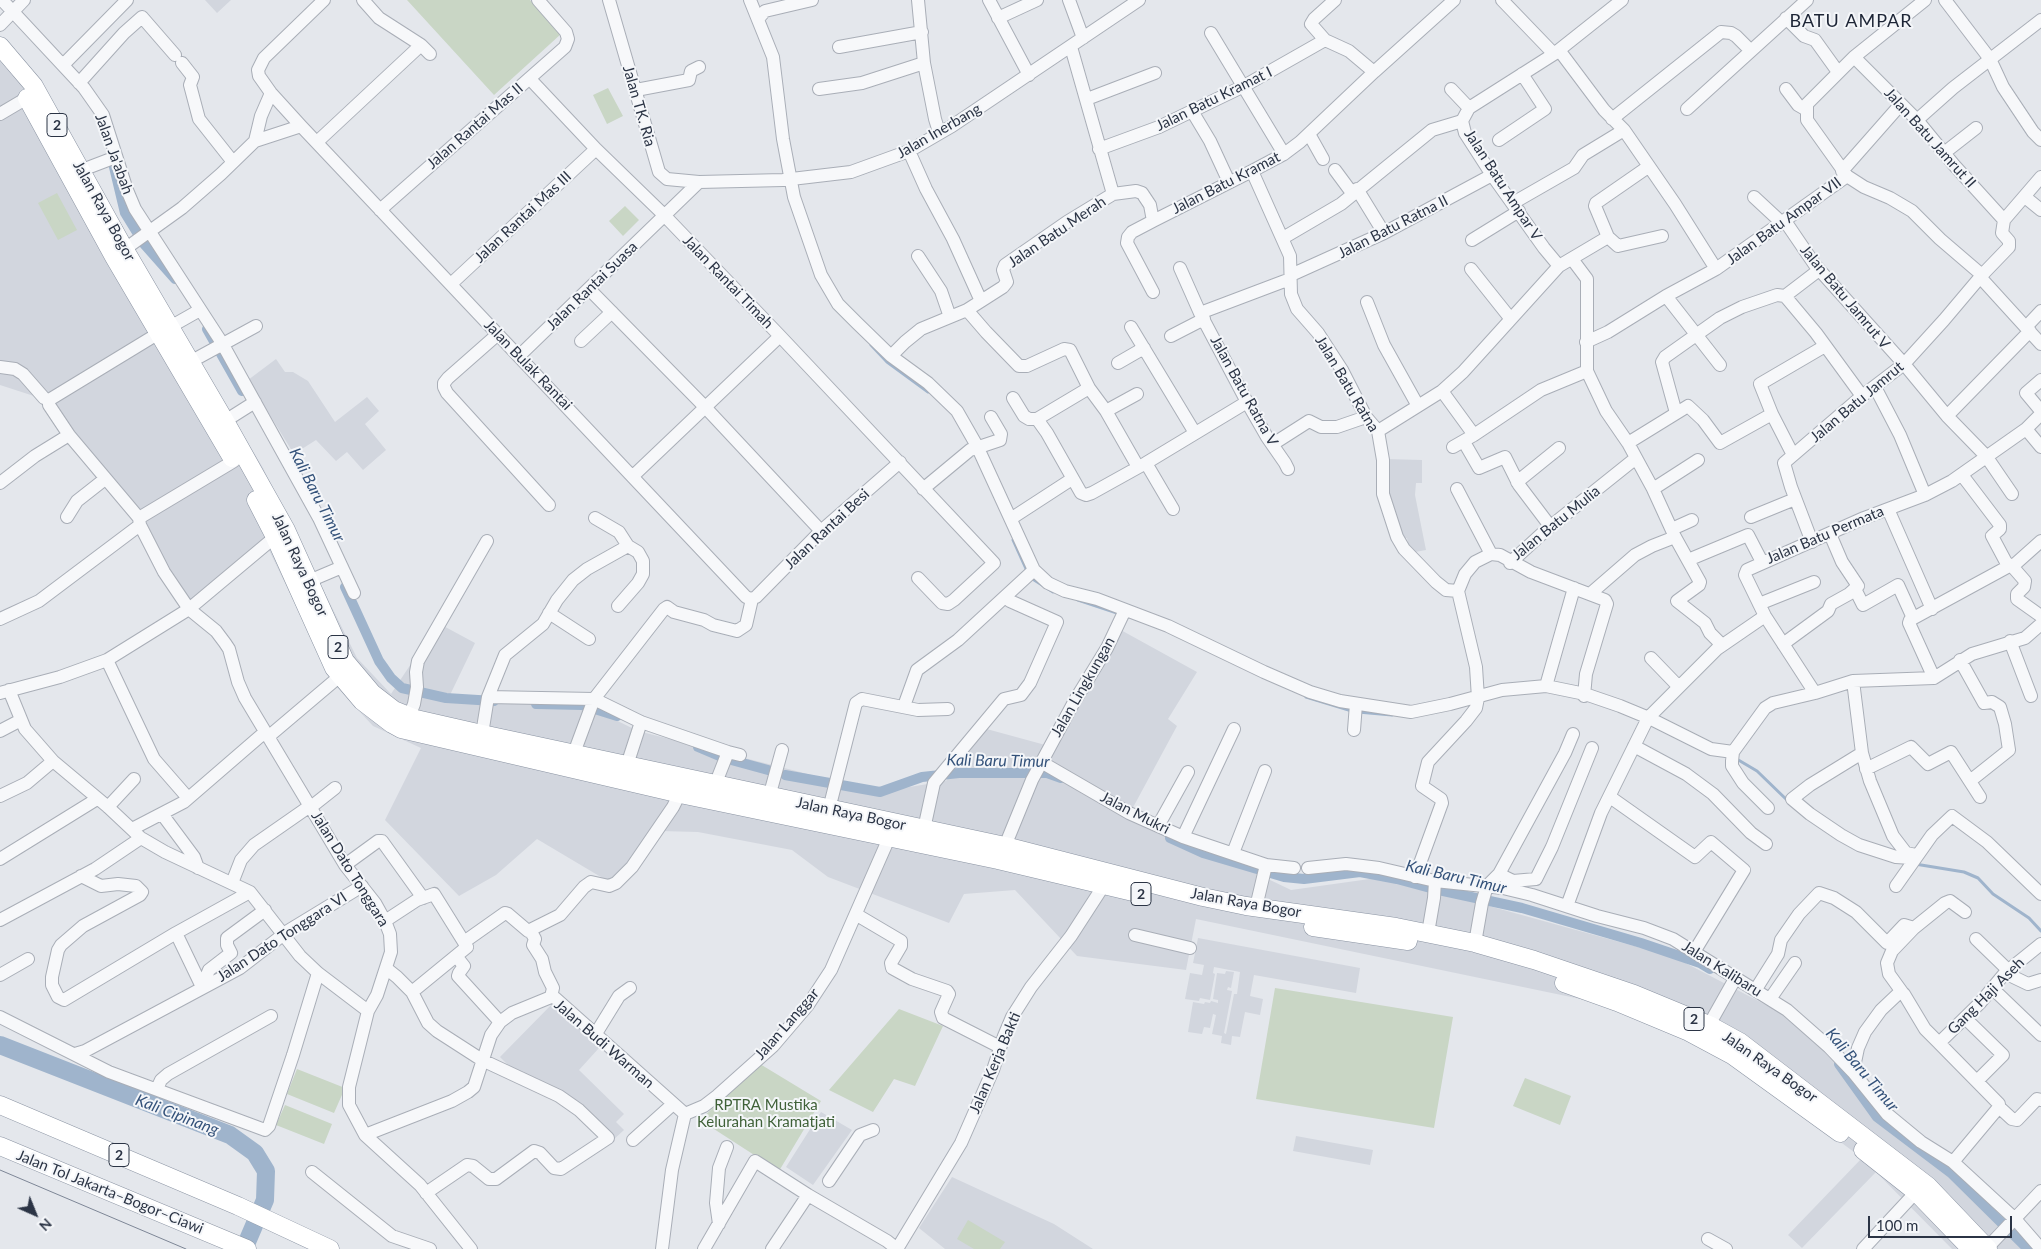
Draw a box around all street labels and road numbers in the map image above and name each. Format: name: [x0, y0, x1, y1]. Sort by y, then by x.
street label: Jalan Batu Kramat I: [1153, 63, 1275, 135]
street label: Jalan TK. Ria: [619, 64, 659, 148]
street label: Jalan Rantai Mas II: [423, 79, 527, 173]
street label: Jalan Batu Jamrut II: [1880, 84, 1980, 192]
street label: Jalan Inerbang: [894, 100, 984, 162]
street label: Jalan Ja'abah: [91, 111, 137, 197]
road number: 2: [47, 114, 67, 136]
street label: Jalan Batu Ampar V: [1460, 126, 1546, 244]
street label: Jalan Batu Kramat: [1169, 148, 1283, 218]
street label: Jalan Raya Bogor: [69, 158, 139, 264]
street label: Jalan Rantai Mas III: [471, 167, 575, 267]
street label: Jalan Batu Ampar VII: [1723, 173, 1845, 269]
street label: Jalan Batu Ratna II: [1335, 191, 1451, 263]
street label: Jalan Batu Merah: [1005, 193, 1109, 271]
street label: Jalan Rantai Timah: [679, 232, 777, 332]
street label: Jalan Rantai Suasa: [543, 238, 641, 334]
street label: Jalan Batu Jamrut V: [1796, 241, 1894, 353]
street label: Jalan Bulak Rantai: [480, 316, 576, 414]
street label: Jalan Batu Ratna V: [1206, 333, 1282, 449]
street label: Jalan Batu Ratna: [1311, 333, 1383, 435]
street label: Jalan Batu Jamrut: [1807, 358, 1907, 446]
street label: Jalan Batu Mulia: [1508, 482, 1604, 564]
street label: Jalan Rantai Besi: [781, 485, 873, 573]
street label: Jalan Batu Permata: [1764, 502, 1886, 568]
street label: Jalan Raya Bogor: [268, 511, 332, 619]
street label: Jalan Lingkungan: [1047, 634, 1119, 740]
road number: 2: [328, 636, 348, 659]
street label: Jalan Mukri: [1097, 788, 1173, 838]
street label: Jalan Raya Bogor: [794, 794, 908, 834]
street label: Jalan Dato Tonggara: [307, 808, 393, 930]
road number: 2: [1131, 882, 1151, 906]
street label: Jalan Raya Bogor: [1189, 884, 1303, 922]
street label: Jalan Dato Tonggara VI: [214, 888, 350, 986]
street label: Jalan Kalibaru: [1679, 937, 1765, 1001]
street label: Gang Haji Aseh: [1944, 954, 2028, 1038]
street label: Jalan Langgar: [751, 985, 823, 1063]
street label: Jalan Budi Warman: [550, 996, 658, 1092]
road number: 2: [1684, 1008, 1704, 1030]
street label: Jalan Kerja Bakti: [966, 1010, 1024, 1116]
street label: Jalan Raya Bogor: [1719, 1028, 1821, 1106]
road number: 2: [109, 1144, 129, 1166]
street label: Jalan Tol Jakarta–Bogor–Ciawi: [14, 1146, 206, 1238]

